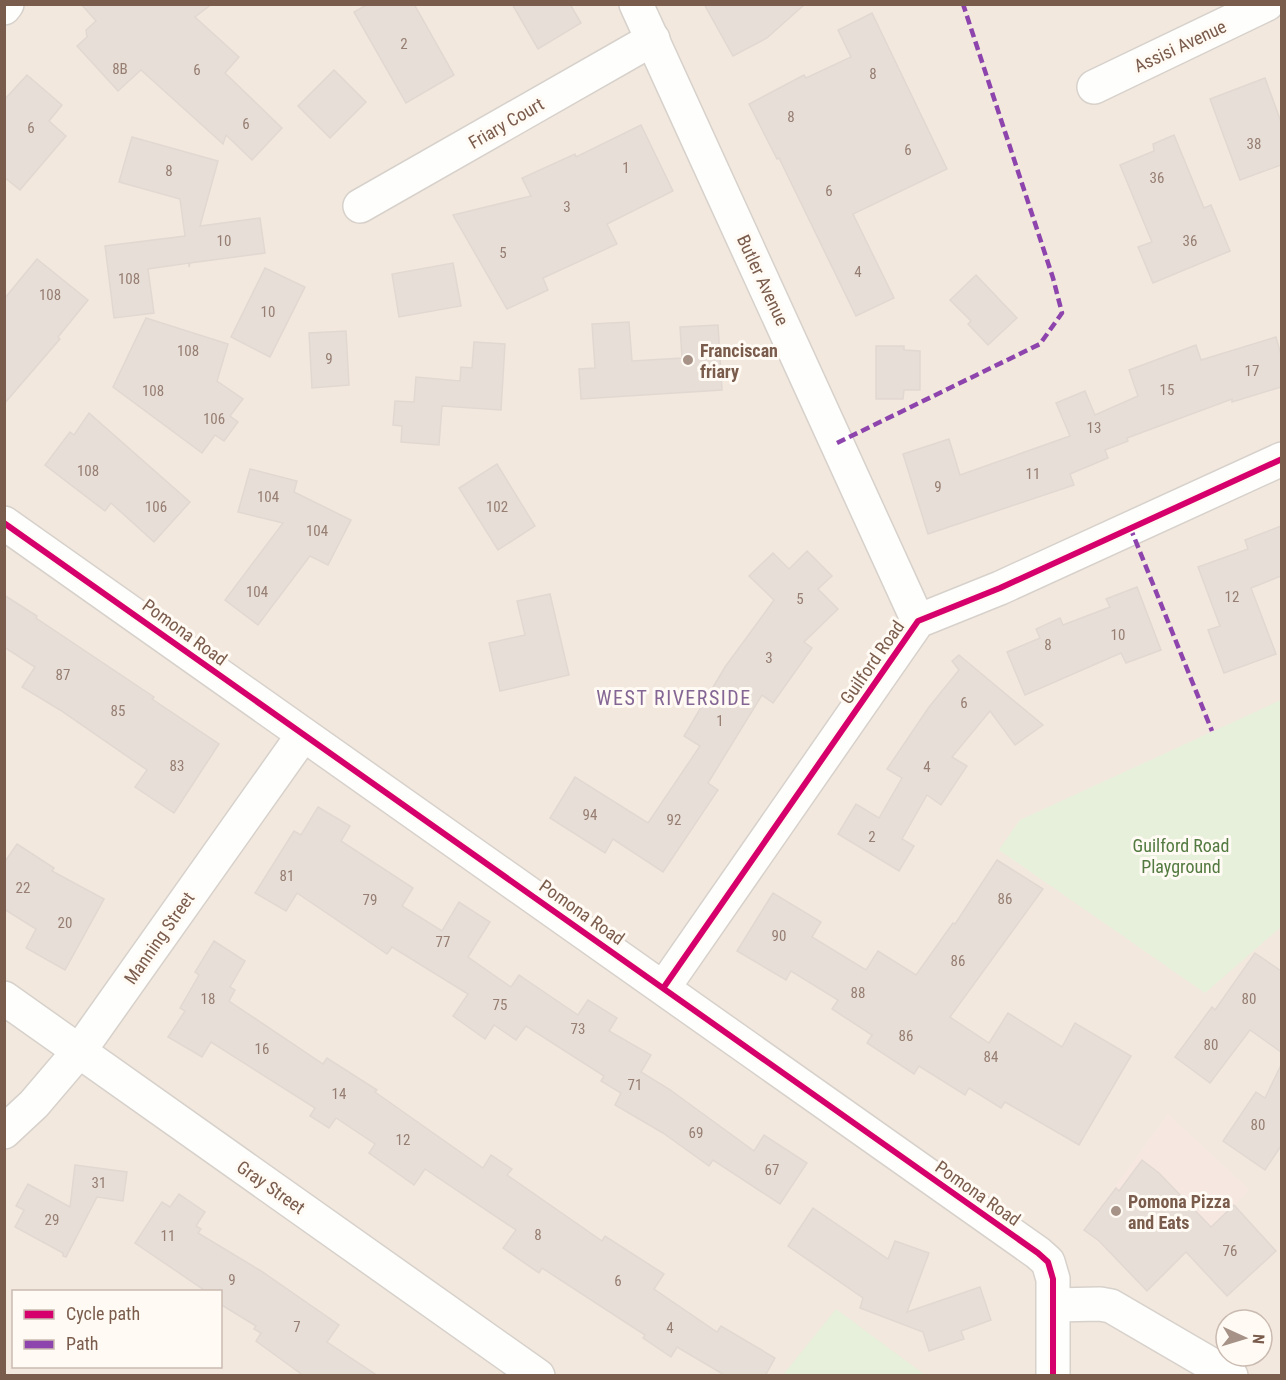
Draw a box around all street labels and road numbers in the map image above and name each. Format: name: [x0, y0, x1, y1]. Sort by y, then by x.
street label: Assisi Avenue: [1131, 16, 1229, 76]
street label: Friary Court: [465, 93, 547, 153]
street label: Butler Avenue: [733, 231, 793, 329]
street label: Pomona Road: [139, 594, 231, 670]
street label: Guilford Road: [836, 616, 908, 708]
street label: Pomona Road: [535, 875, 629, 949]
street label: Manning Street: [120, 888, 198, 988]
street label: Gray Street: [233, 1156, 309, 1218]
street label: Pomona Road: [931, 1156, 1025, 1230]

